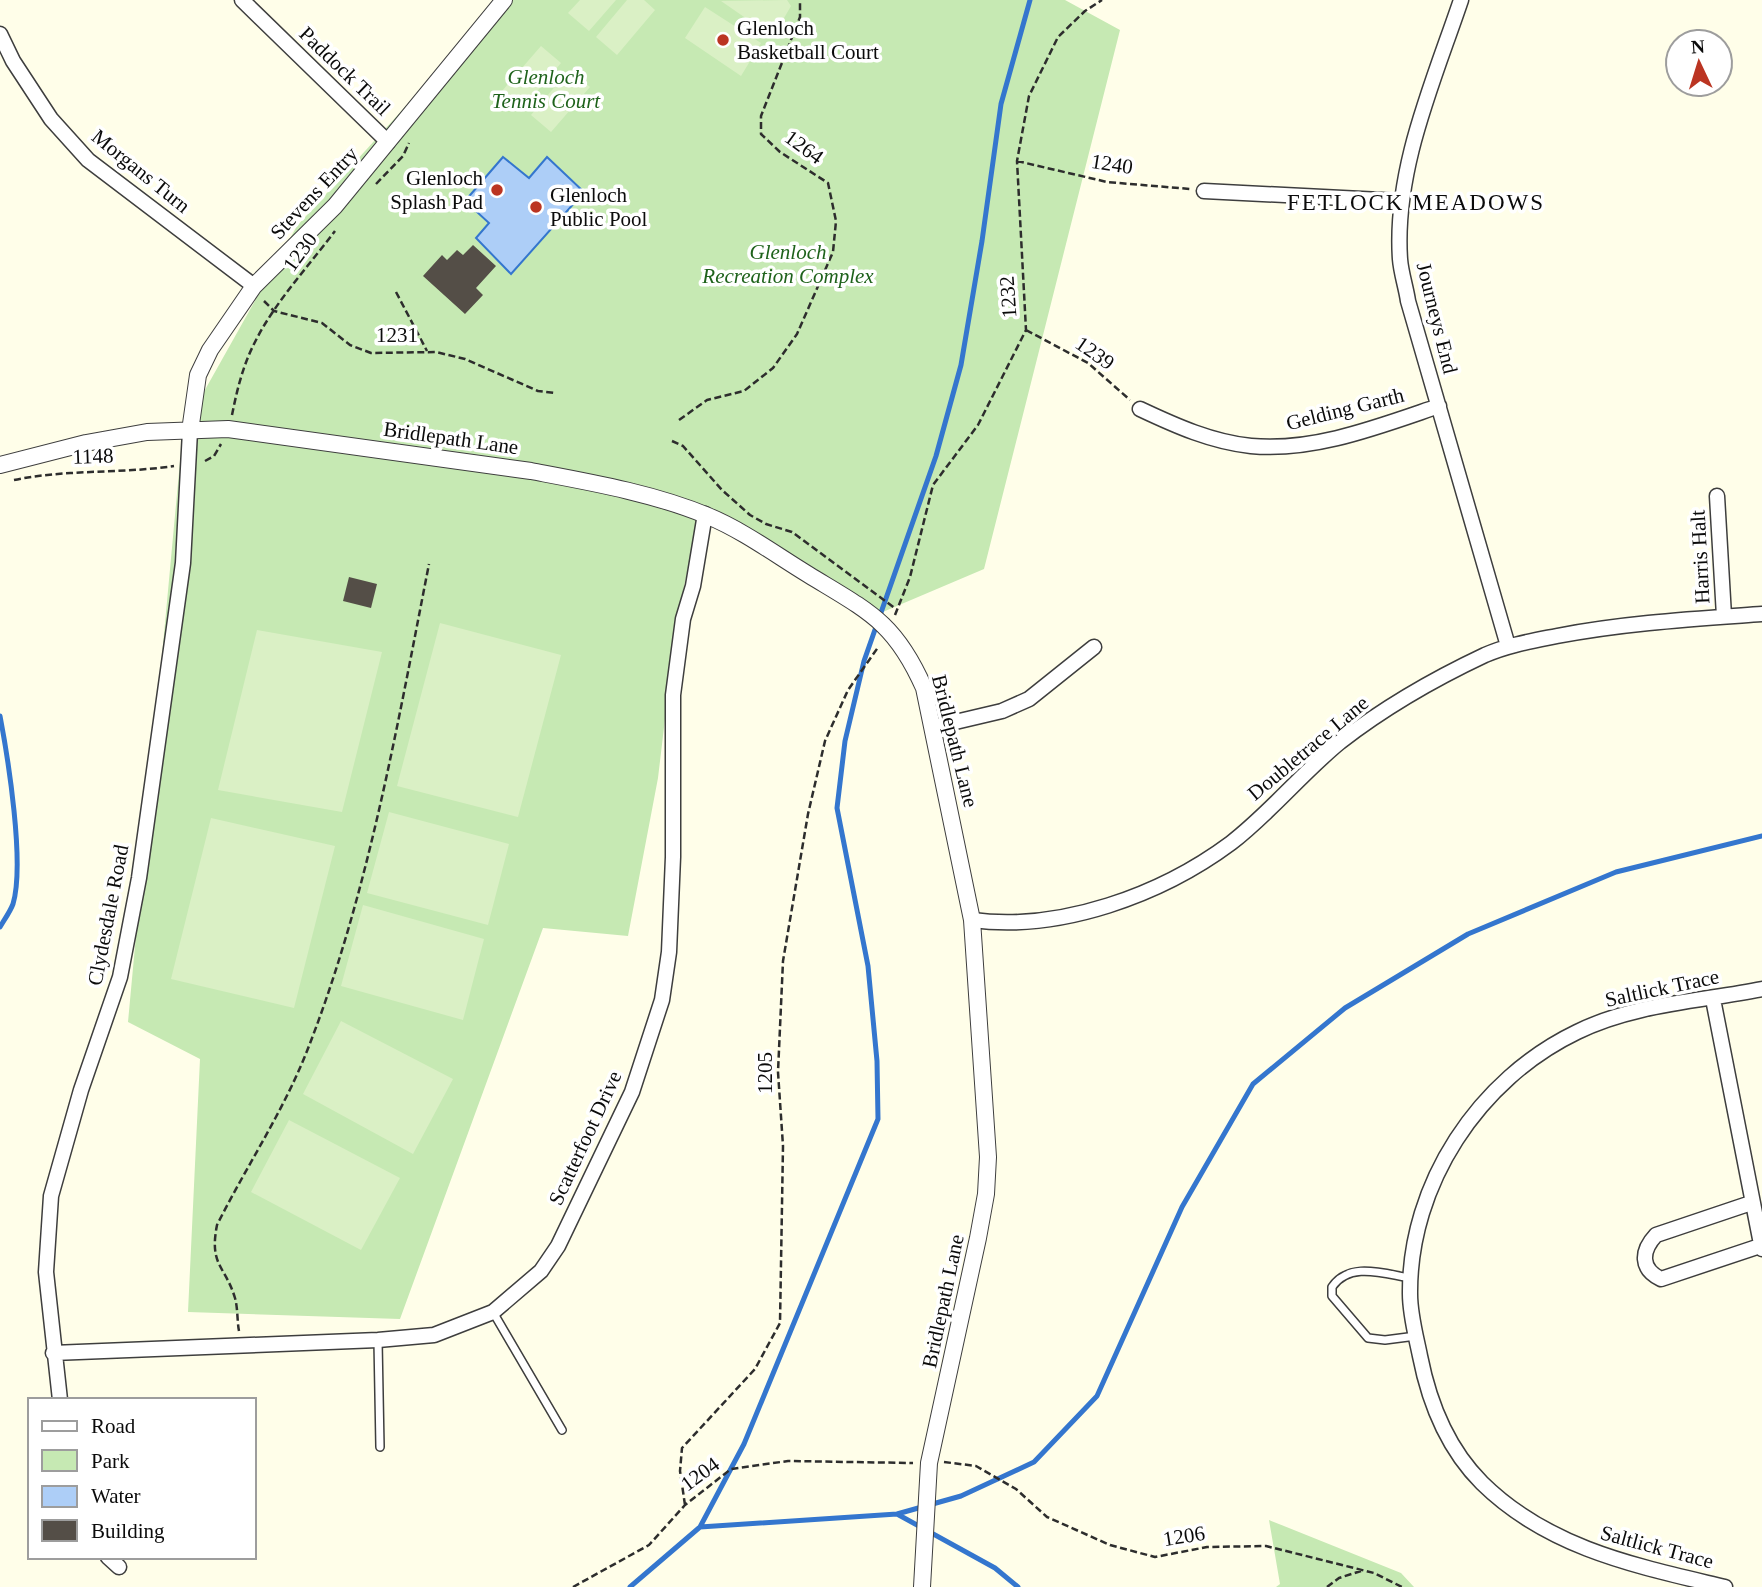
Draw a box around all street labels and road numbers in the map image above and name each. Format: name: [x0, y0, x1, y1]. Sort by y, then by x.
street label: Paddock Trail: [294, 22, 396, 120]
street label: Morgans Turn: [87, 124, 195, 218]
street label: 1264: [780, 125, 828, 169]
street label: Stevens Entry: [265, 142, 363, 244]
street label: 1240: [1089, 149, 1135, 179]
street label: 1230: [278, 228, 322, 276]
street label: Journeys End: [1412, 260, 1463, 377]
street label: 1232: [995, 275, 1021, 319]
street label: 1231: [376, 323, 418, 347]
street label: 1239: [1071, 331, 1119, 375]
street label: Gelding Garth: [1284, 383, 1407, 435]
street label: Bridlepath Lane: [382, 417, 520, 459]
street label: 1148: [72, 443, 114, 469]
street label: Harris Halt: [1686, 509, 1714, 605]
street label: Bridlepath Lane: [927, 672, 983, 810]
street label: Doubletrace Lane: [1243, 691, 1373, 805]
street label: Clydesdale Road: [83, 842, 134, 987]
street label: Saltlick Trace: [1603, 964, 1721, 1012]
street label: 1205: [753, 1052, 777, 1094]
street label: Scatterfoot Drive: [543, 1067, 627, 1209]
street label: Bridlepath Lane: [917, 1232, 969, 1370]
street label: 1204: [676, 1452, 724, 1496]
street label: Saltlick Trace: [1598, 1520, 1716, 1574]
street label: 1206: [1161, 1521, 1207, 1551]

